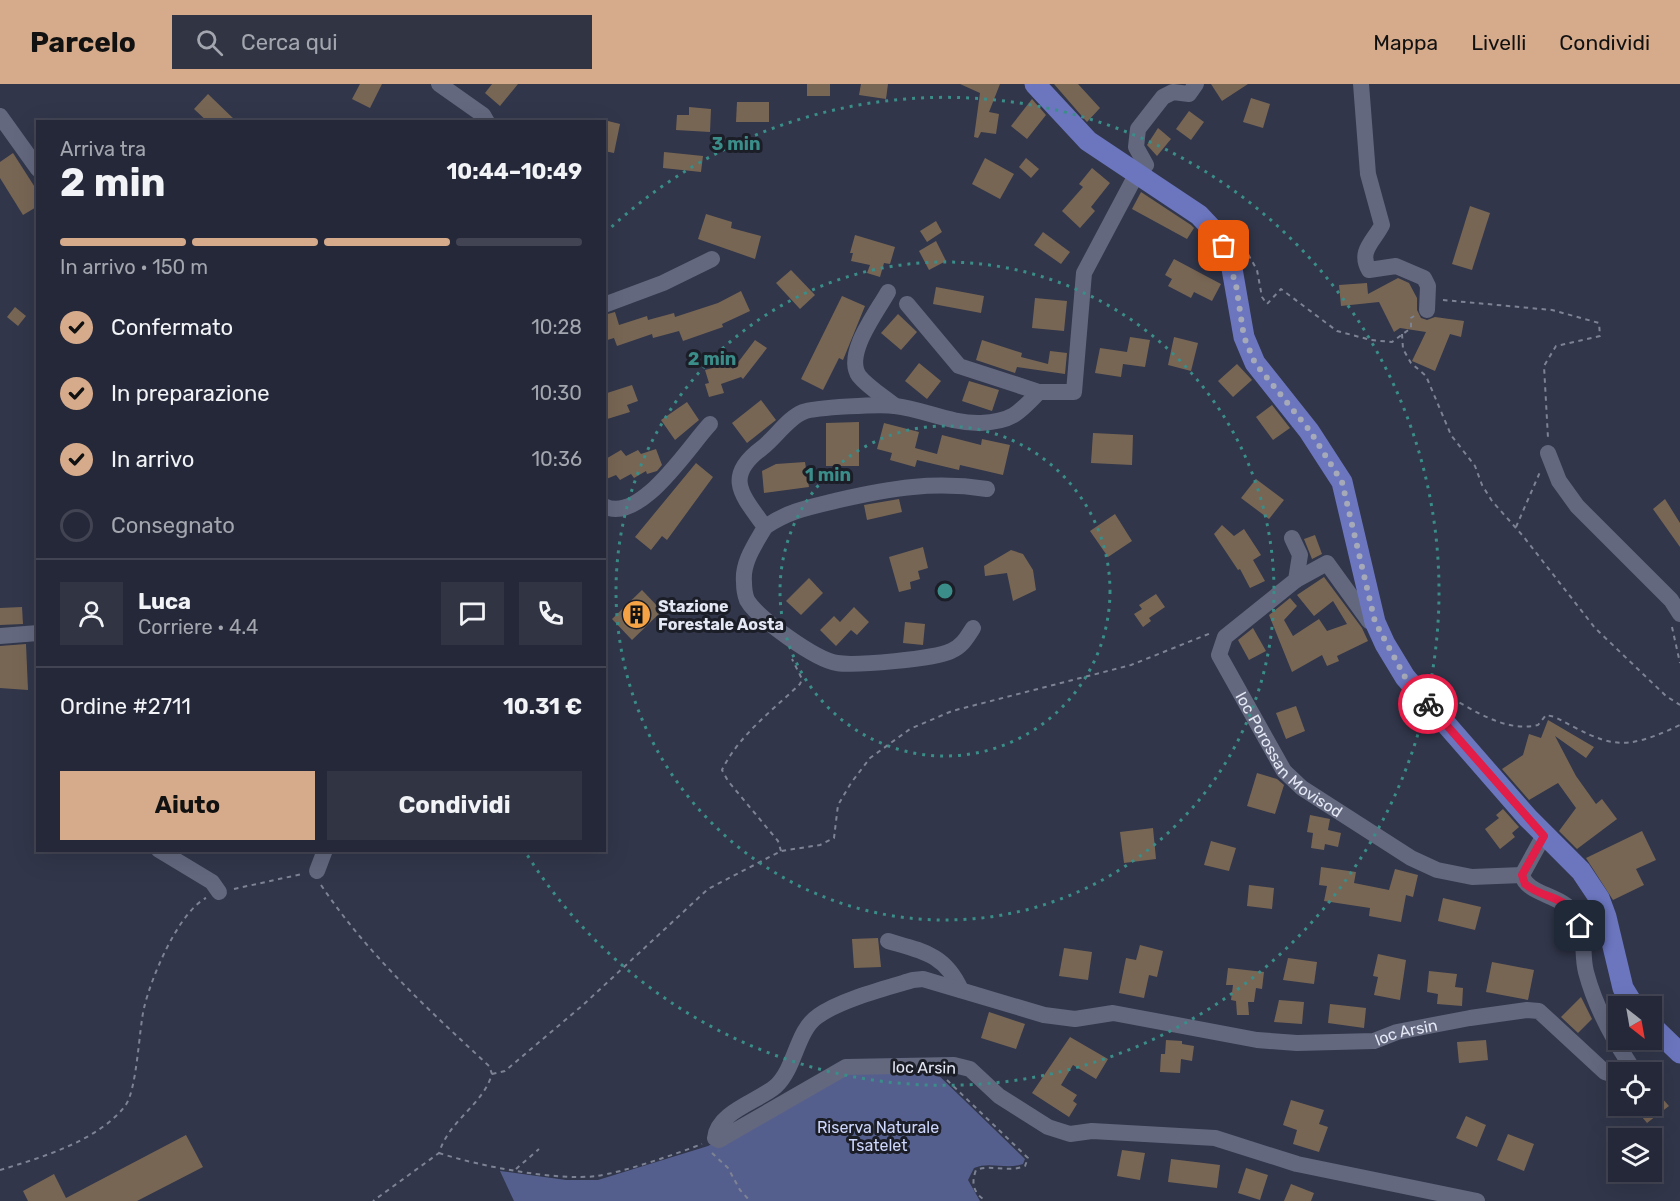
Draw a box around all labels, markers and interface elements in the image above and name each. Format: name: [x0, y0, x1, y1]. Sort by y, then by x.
search box: [172, 15, 592, 69]
text: Parcelo: [30, 26, 136, 59]
icon: search: [193, 26, 226, 59]
text: Cerca qui: [241, 29, 337, 56]
text: Mappa: [1373, 30, 1438, 55]
text: Livelli: [1471, 30, 1526, 55]
text: Condividi: [1559, 30, 1650, 55]
text: 3 min: [712, 133, 760, 155]
text: Arriva tra: [60, 137, 146, 161]
text: 10:44–10:49: [446, 158, 582, 185]
text: 2 min: [60, 160, 166, 206]
pin: [1198, 220, 1249, 271]
icon: bag: [1207, 229, 1240, 262]
text: In arrivo · 150 m: [60, 255, 208, 279]
icon: check: [60, 311, 93, 344]
text: Confermato: [111, 314, 233, 341]
text: 10:28: [531, 315, 582, 339]
text: 2 min: [688, 348, 736, 370]
icon: check: [60, 377, 93, 410]
text: In preparazione: [111, 380, 270, 407]
text: 10:30: [531, 381, 582, 405]
icon: check: [60, 443, 93, 476]
text: In arrivo: [111, 446, 194, 473]
text: 10:36: [532, 447, 582, 471]
text: 1 min: [805, 464, 851, 486]
text: Consegnato: [111, 512, 235, 539]
centre of rings: [935, 581, 955, 601]
button: person: [60, 582, 123, 645]
button: chat: [441, 582, 504, 645]
button: phone: [519, 582, 582, 645]
text: Luca: [138, 588, 191, 615]
place label: Stazione Forestale Aosta: [658, 597, 784, 634]
building icon: Stazione Forestale Aosta: [621, 599, 653, 631]
text: Corriere · 4.4: [138, 615, 258, 639]
courier: [1398, 674, 1458, 734]
icon: bike: [1412, 688, 1445, 721]
street label: loc Porossan Movisod: [1232, 689, 1346, 821]
text: Ordine #2711: [60, 693, 191, 720]
text: 10.31 €: [503, 693, 582, 720]
button: Aiuto: [60, 771, 315, 840]
button: Condividi: [327, 771, 582, 840]
pin: [1554, 900, 1605, 951]
icon: home: [1563, 909, 1596, 942]
north arrow: [1608, 996, 1662, 1050]
map controls: [1608, 996, 1662, 1182]
street label: loc Arsin: [1372, 1015, 1439, 1050]
street label: loc Arsin: [892, 1057, 956, 1078]
button: locate: [1608, 1062, 1662, 1116]
park label: Riserva Naturale Tsatelet: [817, 1118, 939, 1155]
button: layers: [1608, 1128, 1662, 1182]

